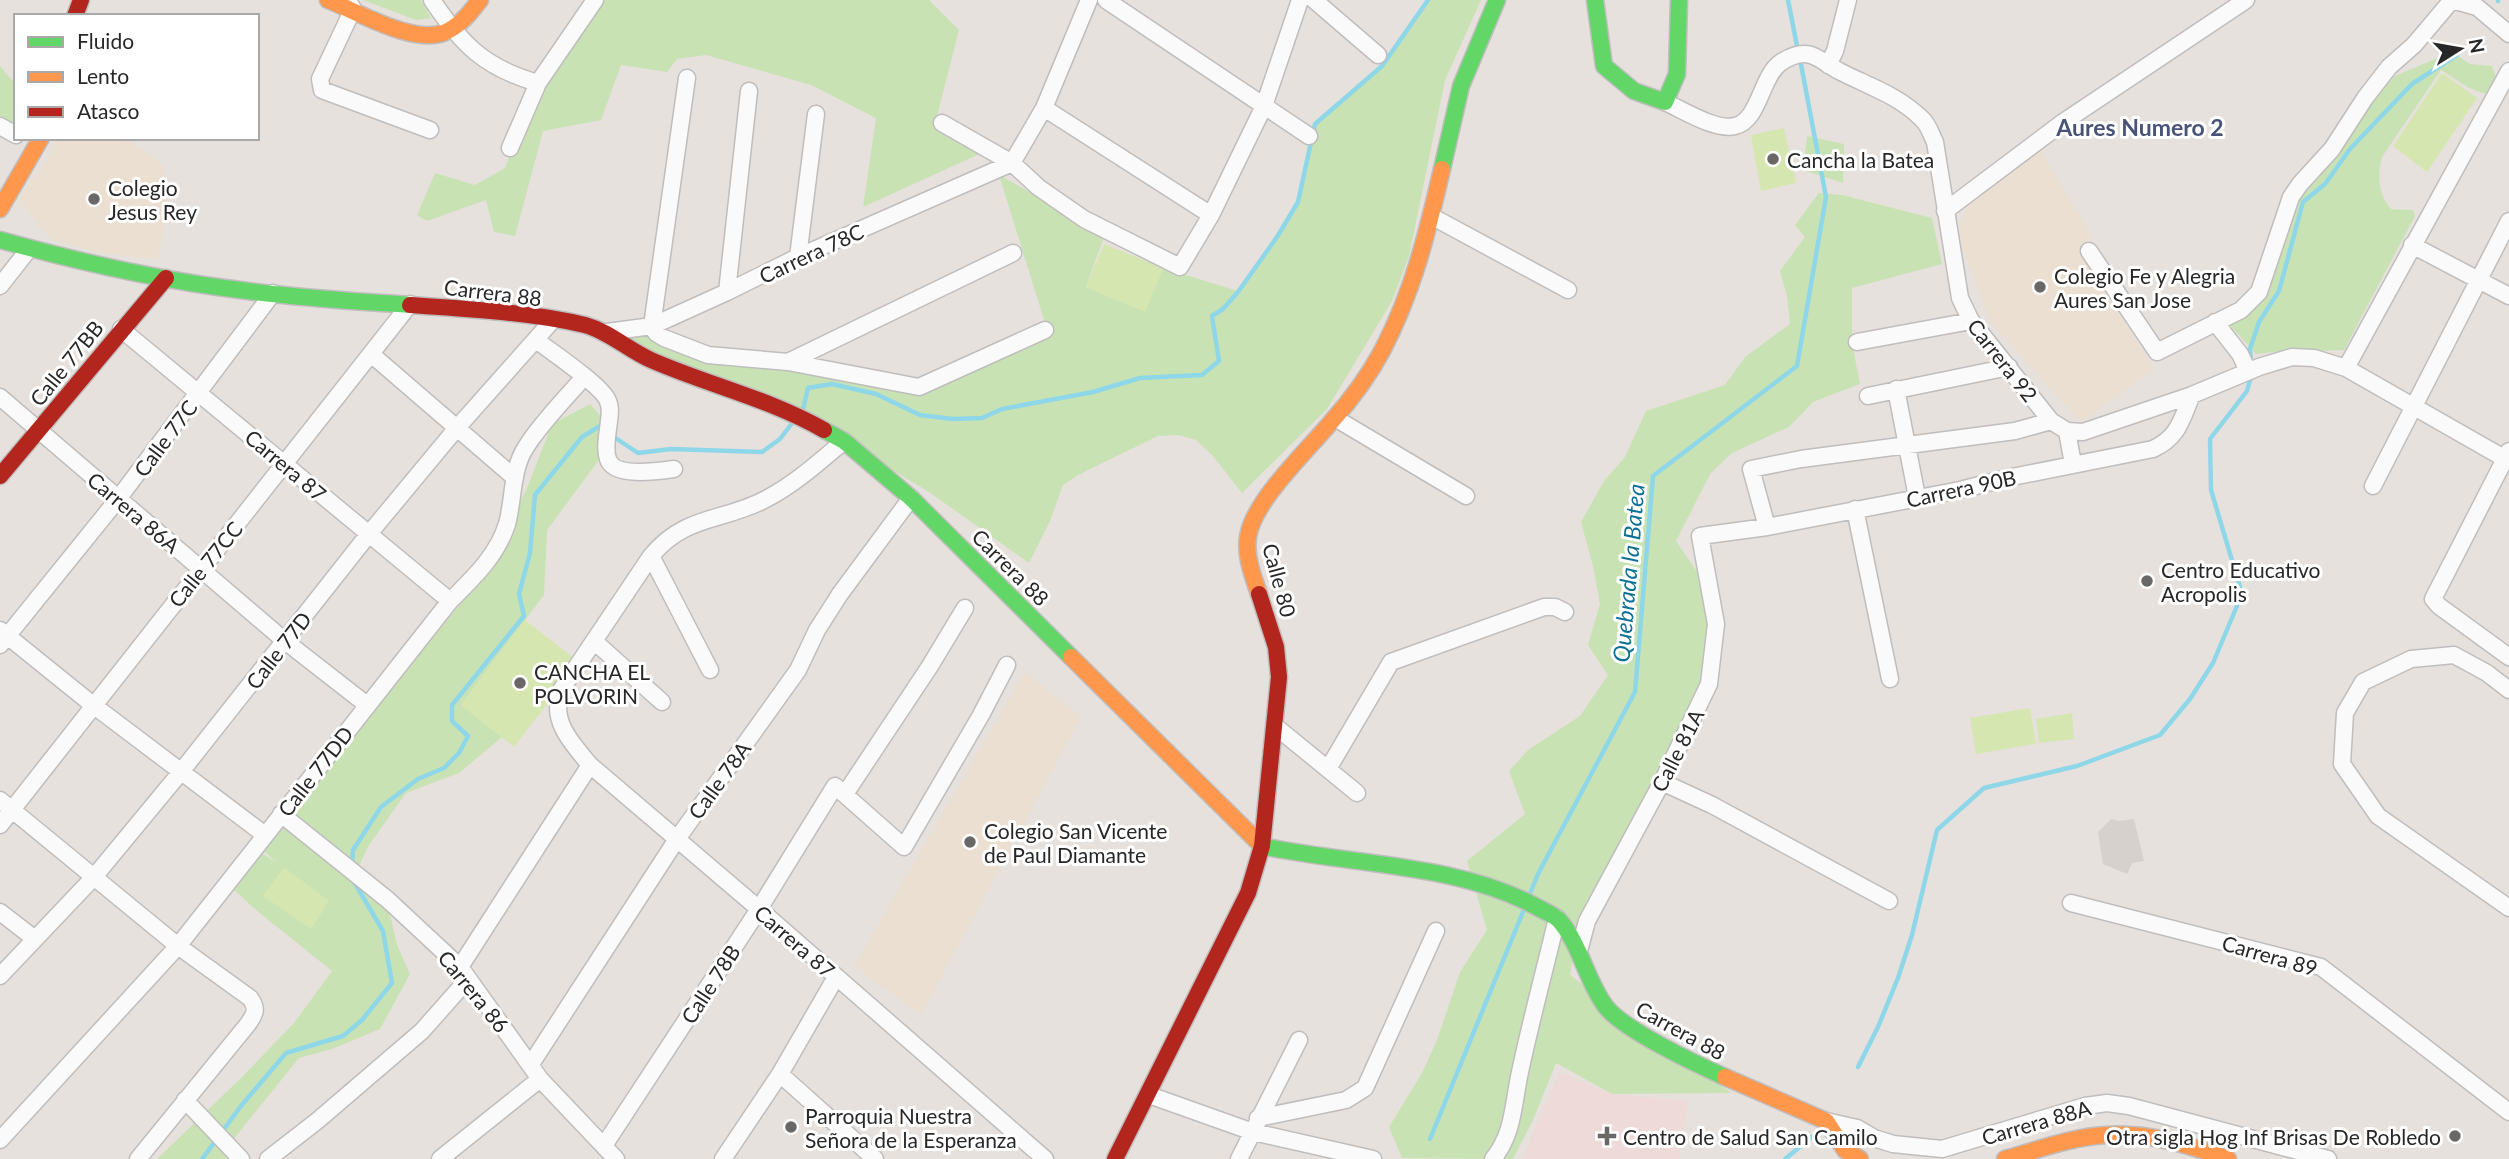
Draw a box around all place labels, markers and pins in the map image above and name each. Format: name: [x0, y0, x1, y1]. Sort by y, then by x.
place label: Cancha la Batea: [1787, 147, 1934, 172]
marker: Cancha la Batea: [1765, 151, 1781, 167]
place label: Colegio Jesus Rey: [108, 175, 197, 224]
marker: Colegio Jesus Rey: [86, 191, 102, 207]
place label: Colegio Fe y Alegria Aures San Jose: [2054, 263, 2235, 312]
marker: Colegio Fe y Alegria Aures San Jose: [2032, 279, 2048, 295]
place label: Centro Educativo Acropolis: [2161, 557, 2320, 606]
marker: Centro Educativo Acropolis: [2139, 573, 2155, 589]
place label: CANCHA EL POLVORIN: [534, 659, 650, 708]
marker: CANCHA EL POLVORIN: [512, 675, 528, 691]
place label: Colegio San Vicente de Paul Diamante: [984, 818, 1167, 867]
marker: Colegio San Vicente de Paul Diamante: [962, 834, 978, 850]
place label: Parroquia Nuestra Señora de la Esperanza: [805, 1103, 1017, 1152]
marker: Parroquia Nuestra Señora de la Esperanza: [783, 1119, 799, 1135]
place label: Centro de Salud San Camilo: [1623, 1124, 1878, 1149]
place label: Otra sigla Hog Inf Brisas De Robledo: [2106, 1124, 2441, 1149]
marker: Centro de Salud San Camilo: [1597, 1126, 1617, 1146]
marker: Otra sigla Hog Inf Brisas De Robledo: [2447, 1128, 2463, 1144]

